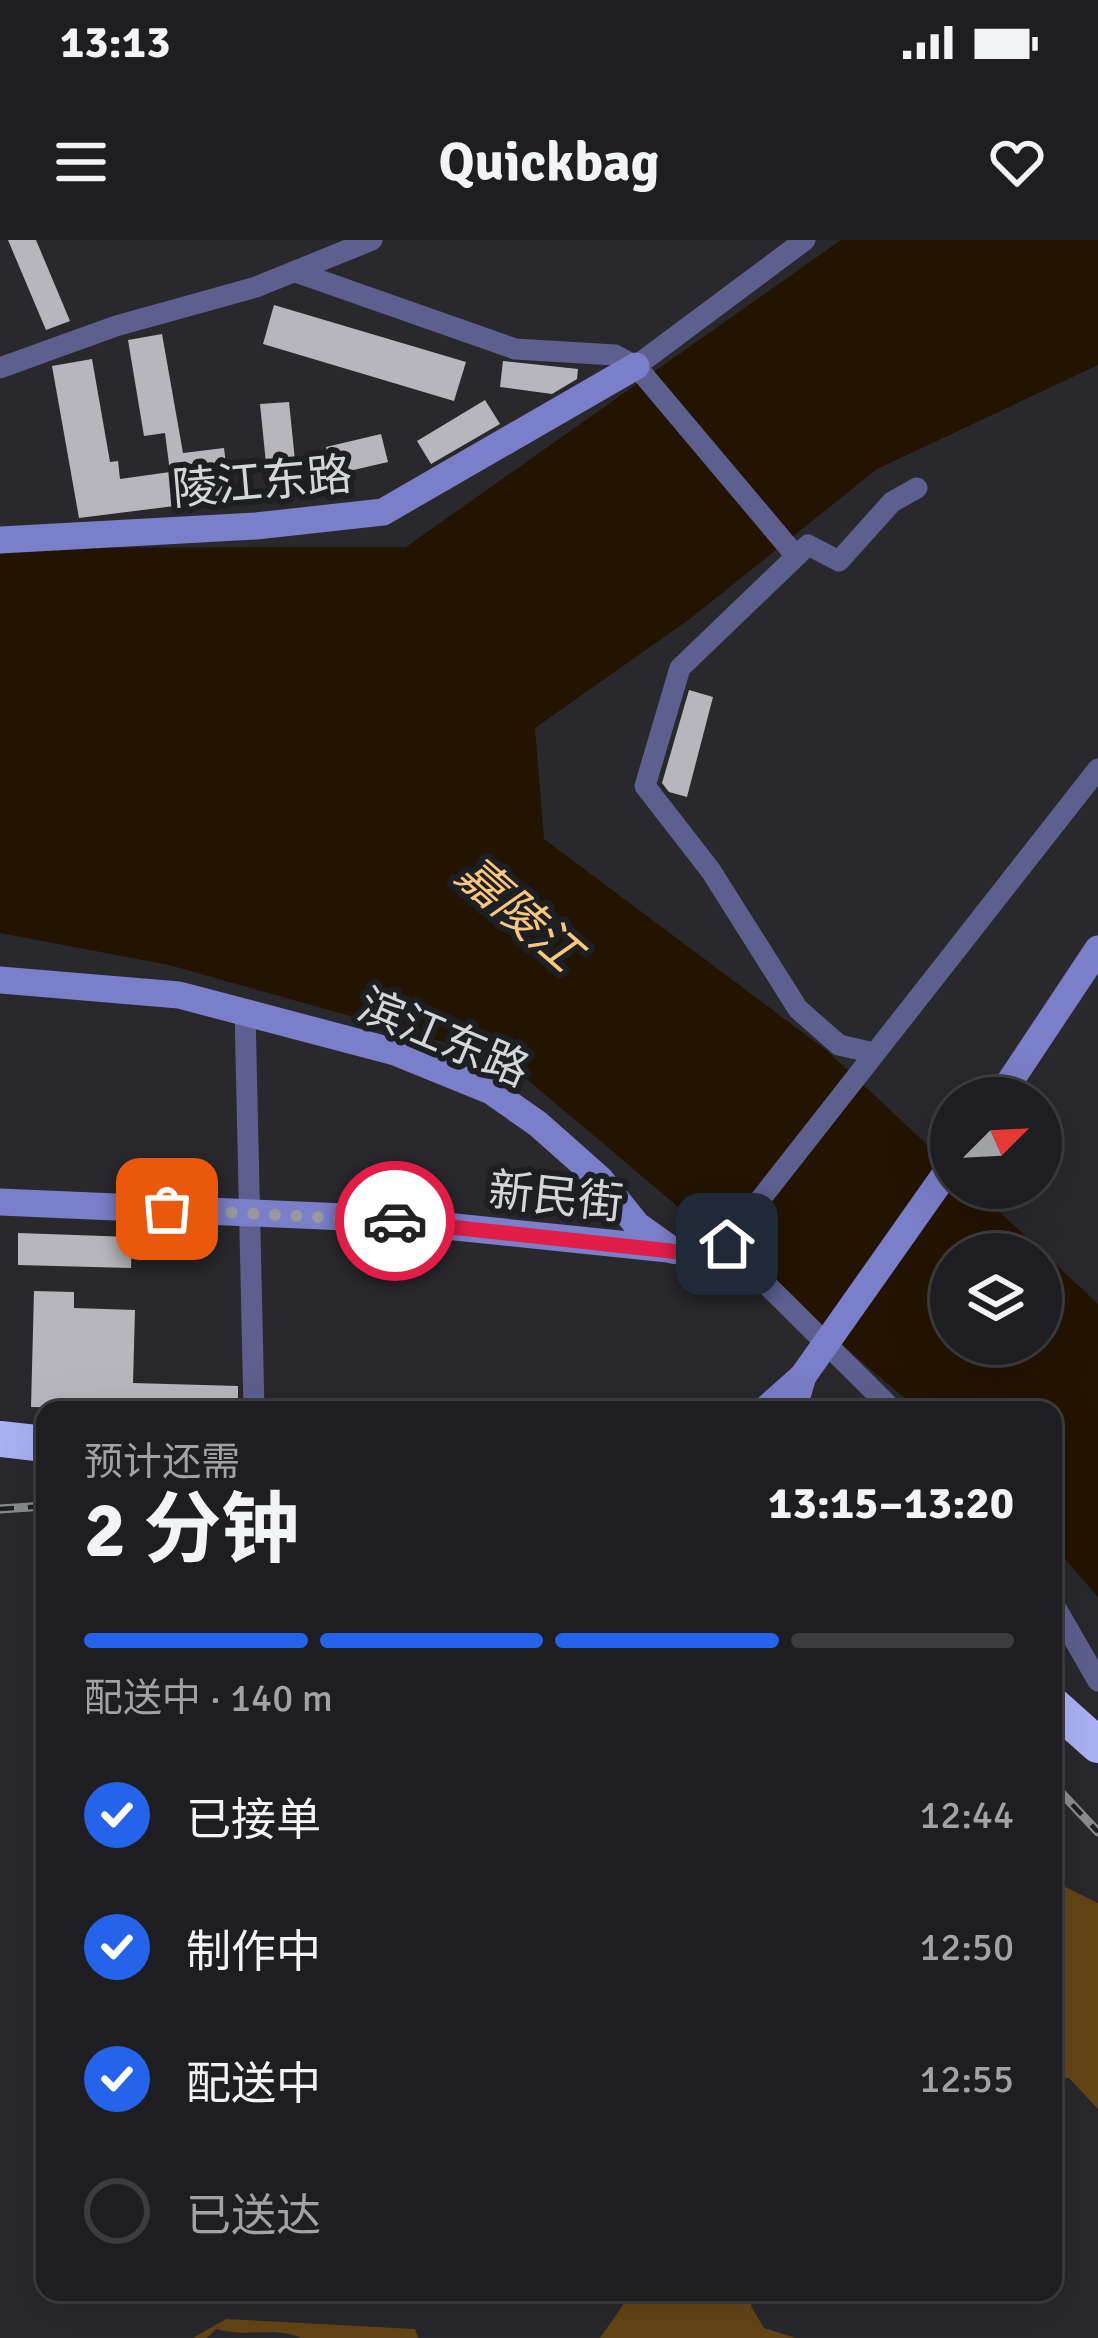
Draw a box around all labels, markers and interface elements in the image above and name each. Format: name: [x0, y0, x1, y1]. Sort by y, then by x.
text: 13:13: [60, 15, 170, 70]
icon: menu: [48, 129, 114, 195]
text: Quickbag: [438, 129, 660, 196]
icon: heart: [984, 129, 1050, 195]
street label: 陵江东路: [170, 447, 354, 518]
water label: 嘉陵江: [444, 845, 595, 987]
street label: 滨江东路: [350, 978, 537, 1099]
north arrow: [930, 1077, 1062, 1209]
map controls: [930, 1077, 1062, 1365]
pin: [116, 1158, 218, 1260]
courier: [335, 1161, 455, 1281]
street label: 新民街: [486, 1163, 626, 1232]
icon: bag: [134, 1176, 200, 1242]
icon: car: [362, 1188, 428, 1254]
pin: [676, 1193, 778, 1295]
icon: home: [694, 1211, 760, 1277]
button: layers: [930, 1233, 1062, 1365]
text: 预计还需: [84, 1438, 240, 1486]
text: 13:15–13:20: [768, 1476, 1014, 1531]
text: 2 分钟: [84, 1483, 299, 1579]
text: 配送中 · 140 m: [84, 1674, 333, 1722]
icon: check: [84, 1782, 150, 1848]
text: 12:44: [919, 1791, 1014, 1839]
text: 已接单: [186, 1793, 321, 1848]
icon: check: [84, 1914, 150, 1980]
text: 12:50: [919, 1923, 1014, 1971]
text: 制作中: [186, 1925, 321, 1980]
icon: check: [84, 2046, 150, 2112]
text: 12:55: [919, 2055, 1014, 2103]
text: 配送中: [186, 2057, 321, 2112]
text: 已送达: [186, 2189, 321, 2244]

